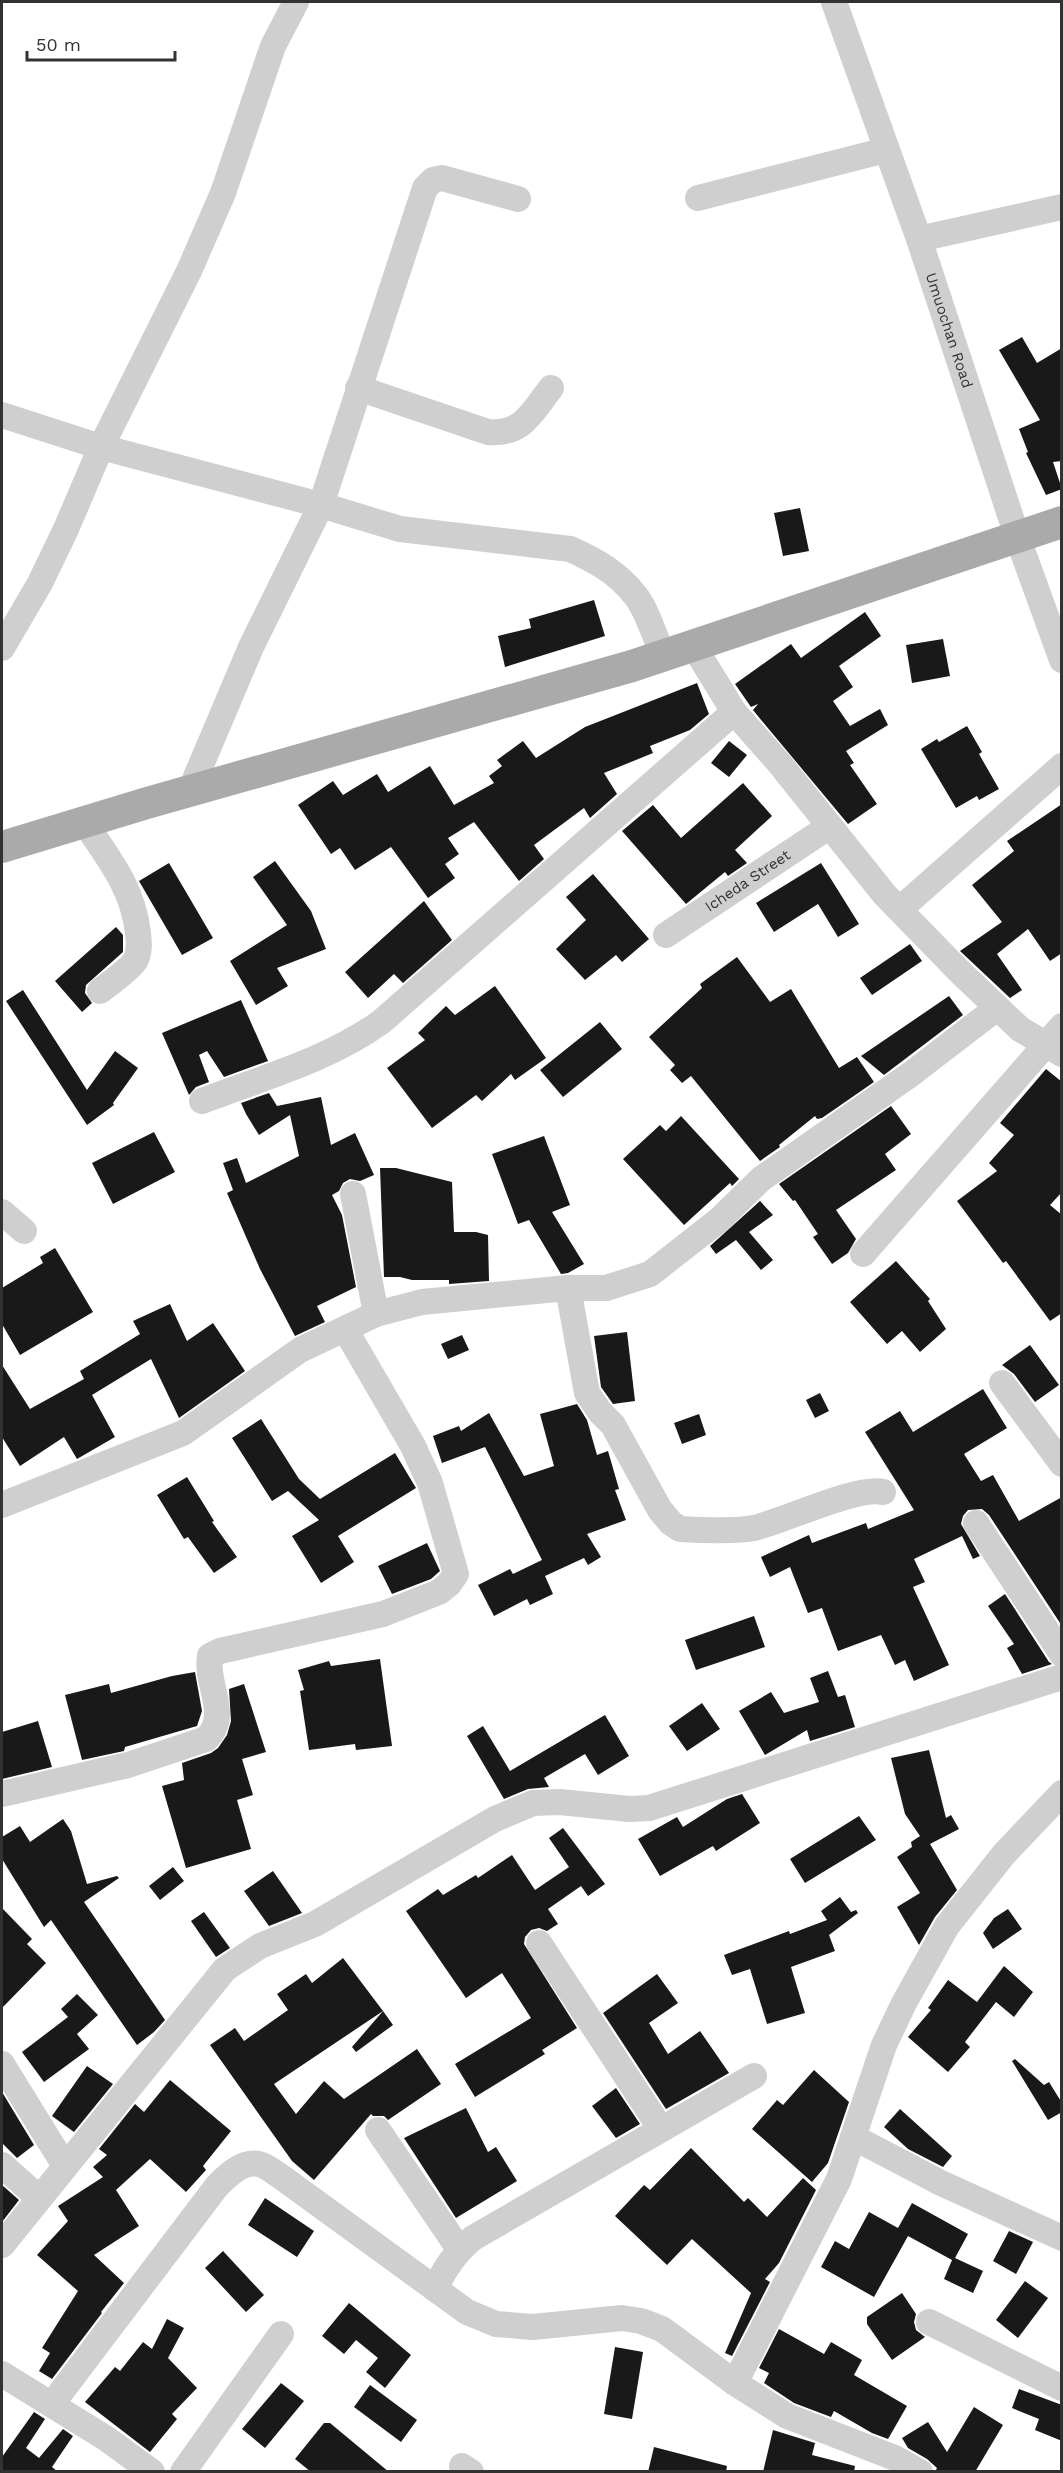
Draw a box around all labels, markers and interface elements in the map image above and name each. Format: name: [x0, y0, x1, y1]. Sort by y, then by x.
scale bar: [27, 24, 176, 62]
text: 50 m: [36, 34, 81, 55]
street label: Umuochan Road: [922, 270, 977, 390]
street label: Icheda Street: [702, 846, 794, 916]

